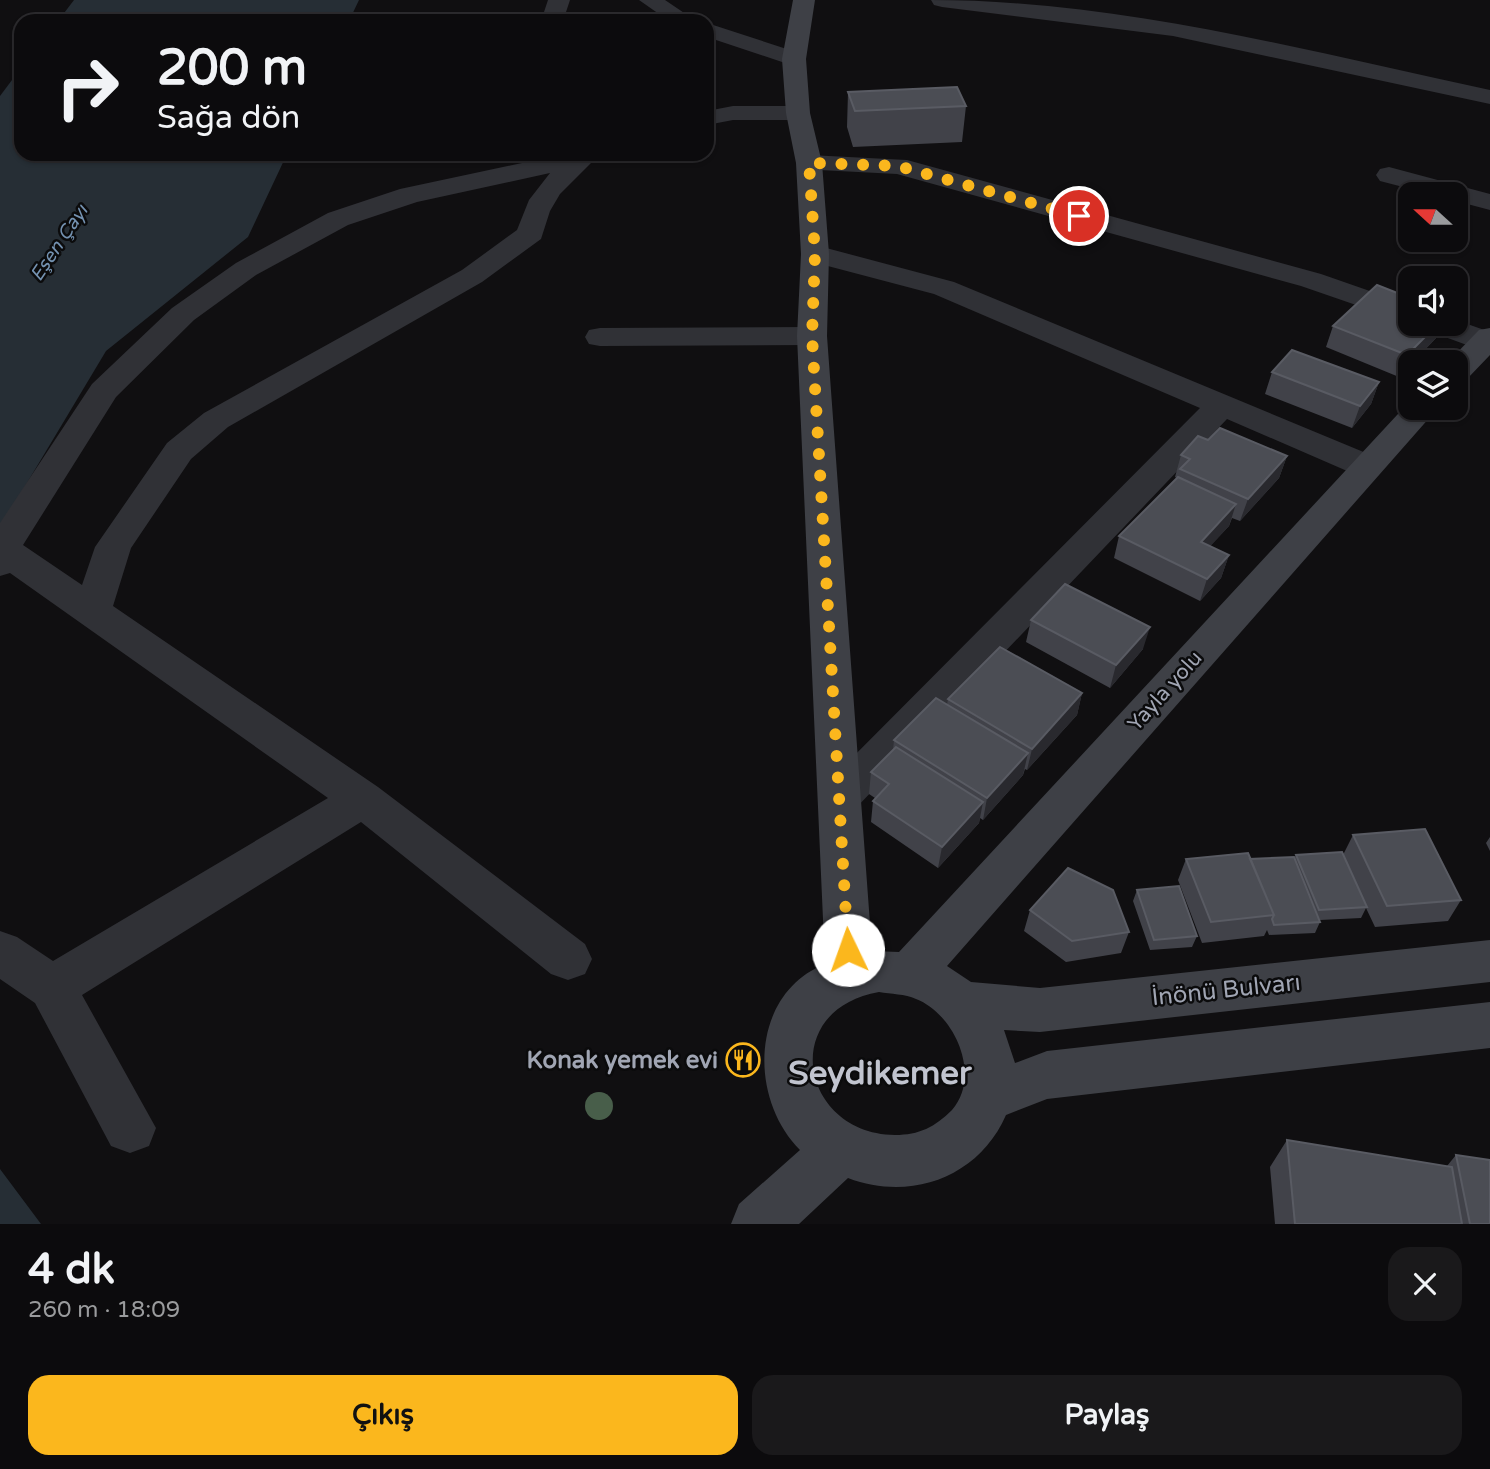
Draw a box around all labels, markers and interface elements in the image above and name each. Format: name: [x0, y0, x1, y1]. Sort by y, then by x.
text: 200 m: [157, 39, 307, 98]
icon: right: [42, 42, 133, 133]
text: Sağa dön: [157, 99, 300, 137]
north arrow: [1398, 182, 1468, 252]
map controls: [1398, 182, 1468, 420]
pin: [1049, 186, 1109, 246]
icon: arrive: [1060, 197, 1098, 235]
water label: Eşen Çayı: [26, 200, 93, 285]
button: sound: [1398, 266, 1468, 336]
button: layers: [1398, 350, 1468, 420]
street label: Yayla yolu: [1123, 646, 1207, 736]
position arrow: [811, 913, 885, 987]
street label: İnönü Bulvarı: [1150, 968, 1302, 1012]
restaurant icon: Konak yemek evi: [724, 1041, 762, 1079]
place label: Konak yemek evi: [527, 1046, 718, 1075]
district label: Seydikemer: [788, 1054, 972, 1093]
text: 4 dk: [28, 1244, 115, 1295]
button: close: [1388, 1247, 1462, 1321]
text: 260 m · 18:09: [28, 1296, 180, 1324]
button: Çıkış: [28, 1375, 738, 1455]
button: Paylaş: [752, 1375, 1462, 1455]

